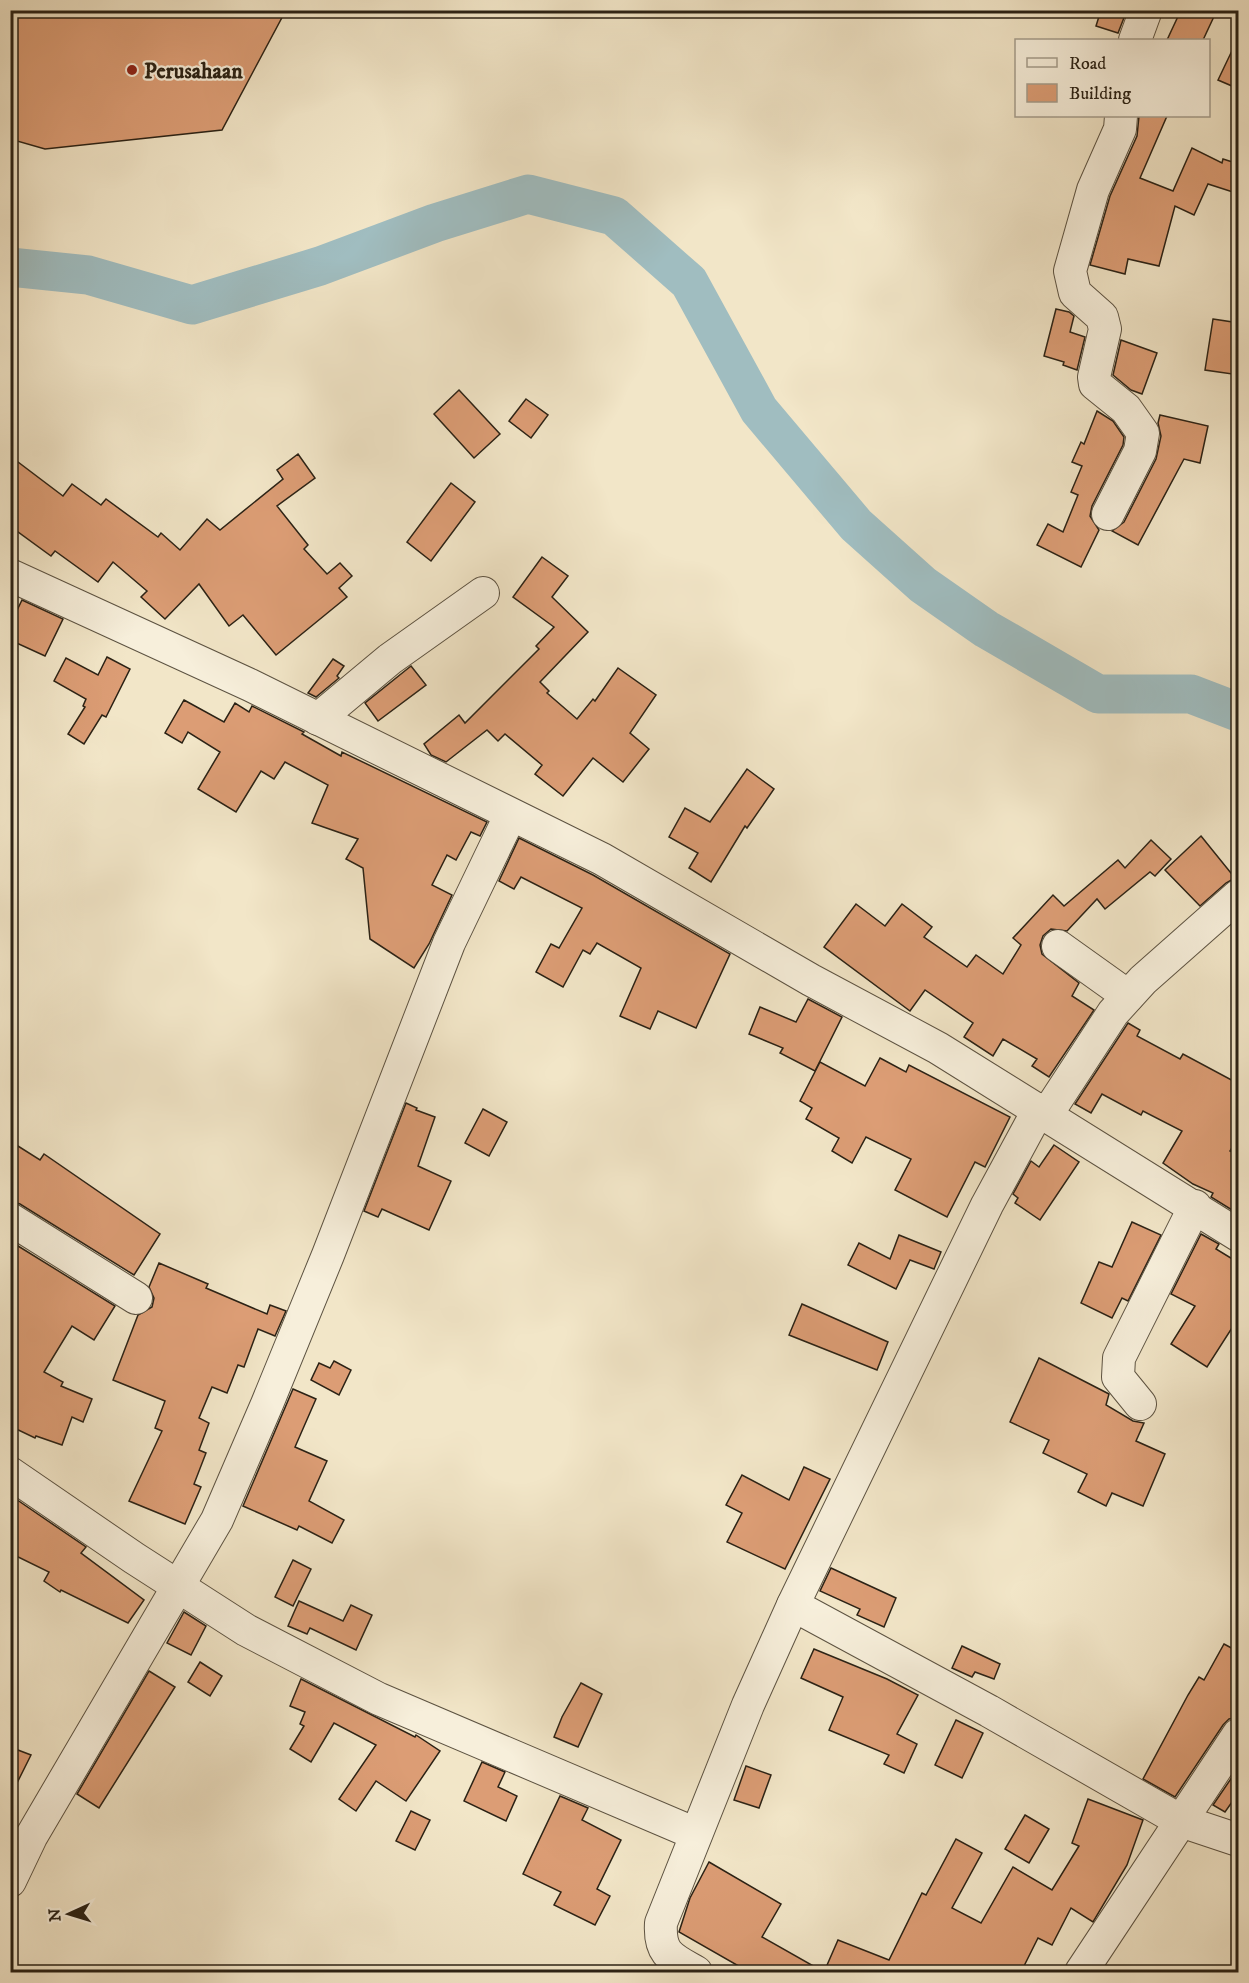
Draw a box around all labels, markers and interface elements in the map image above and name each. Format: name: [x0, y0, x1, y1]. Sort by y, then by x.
legend: [1015, 39, 1210, 117]
text: Road: [1069, 53, 1106, 75]
place label: Perusahaan: [144, 58, 243, 85]
marker: Perusahaan: [125, 63, 139, 77]
text: Building: [1069, 83, 1131, 105]
north arrow: [39, 1884, 99, 1944]
text: N: [45, 1908, 65, 1922]

